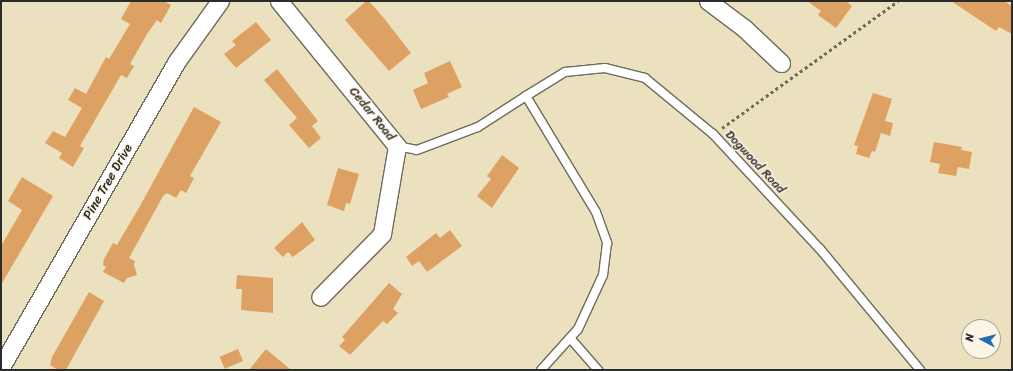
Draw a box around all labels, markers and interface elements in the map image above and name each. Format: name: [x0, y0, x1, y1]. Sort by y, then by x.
street label: Cedar Road: [346, 84, 398, 144]
street label: Dogwood Road: [722, 127, 788, 197]
street label: Pine Tree Drive: [80, 141, 136, 223]
north arrow: [961, 319, 1001, 359]
text: N: [960, 333, 979, 343]

